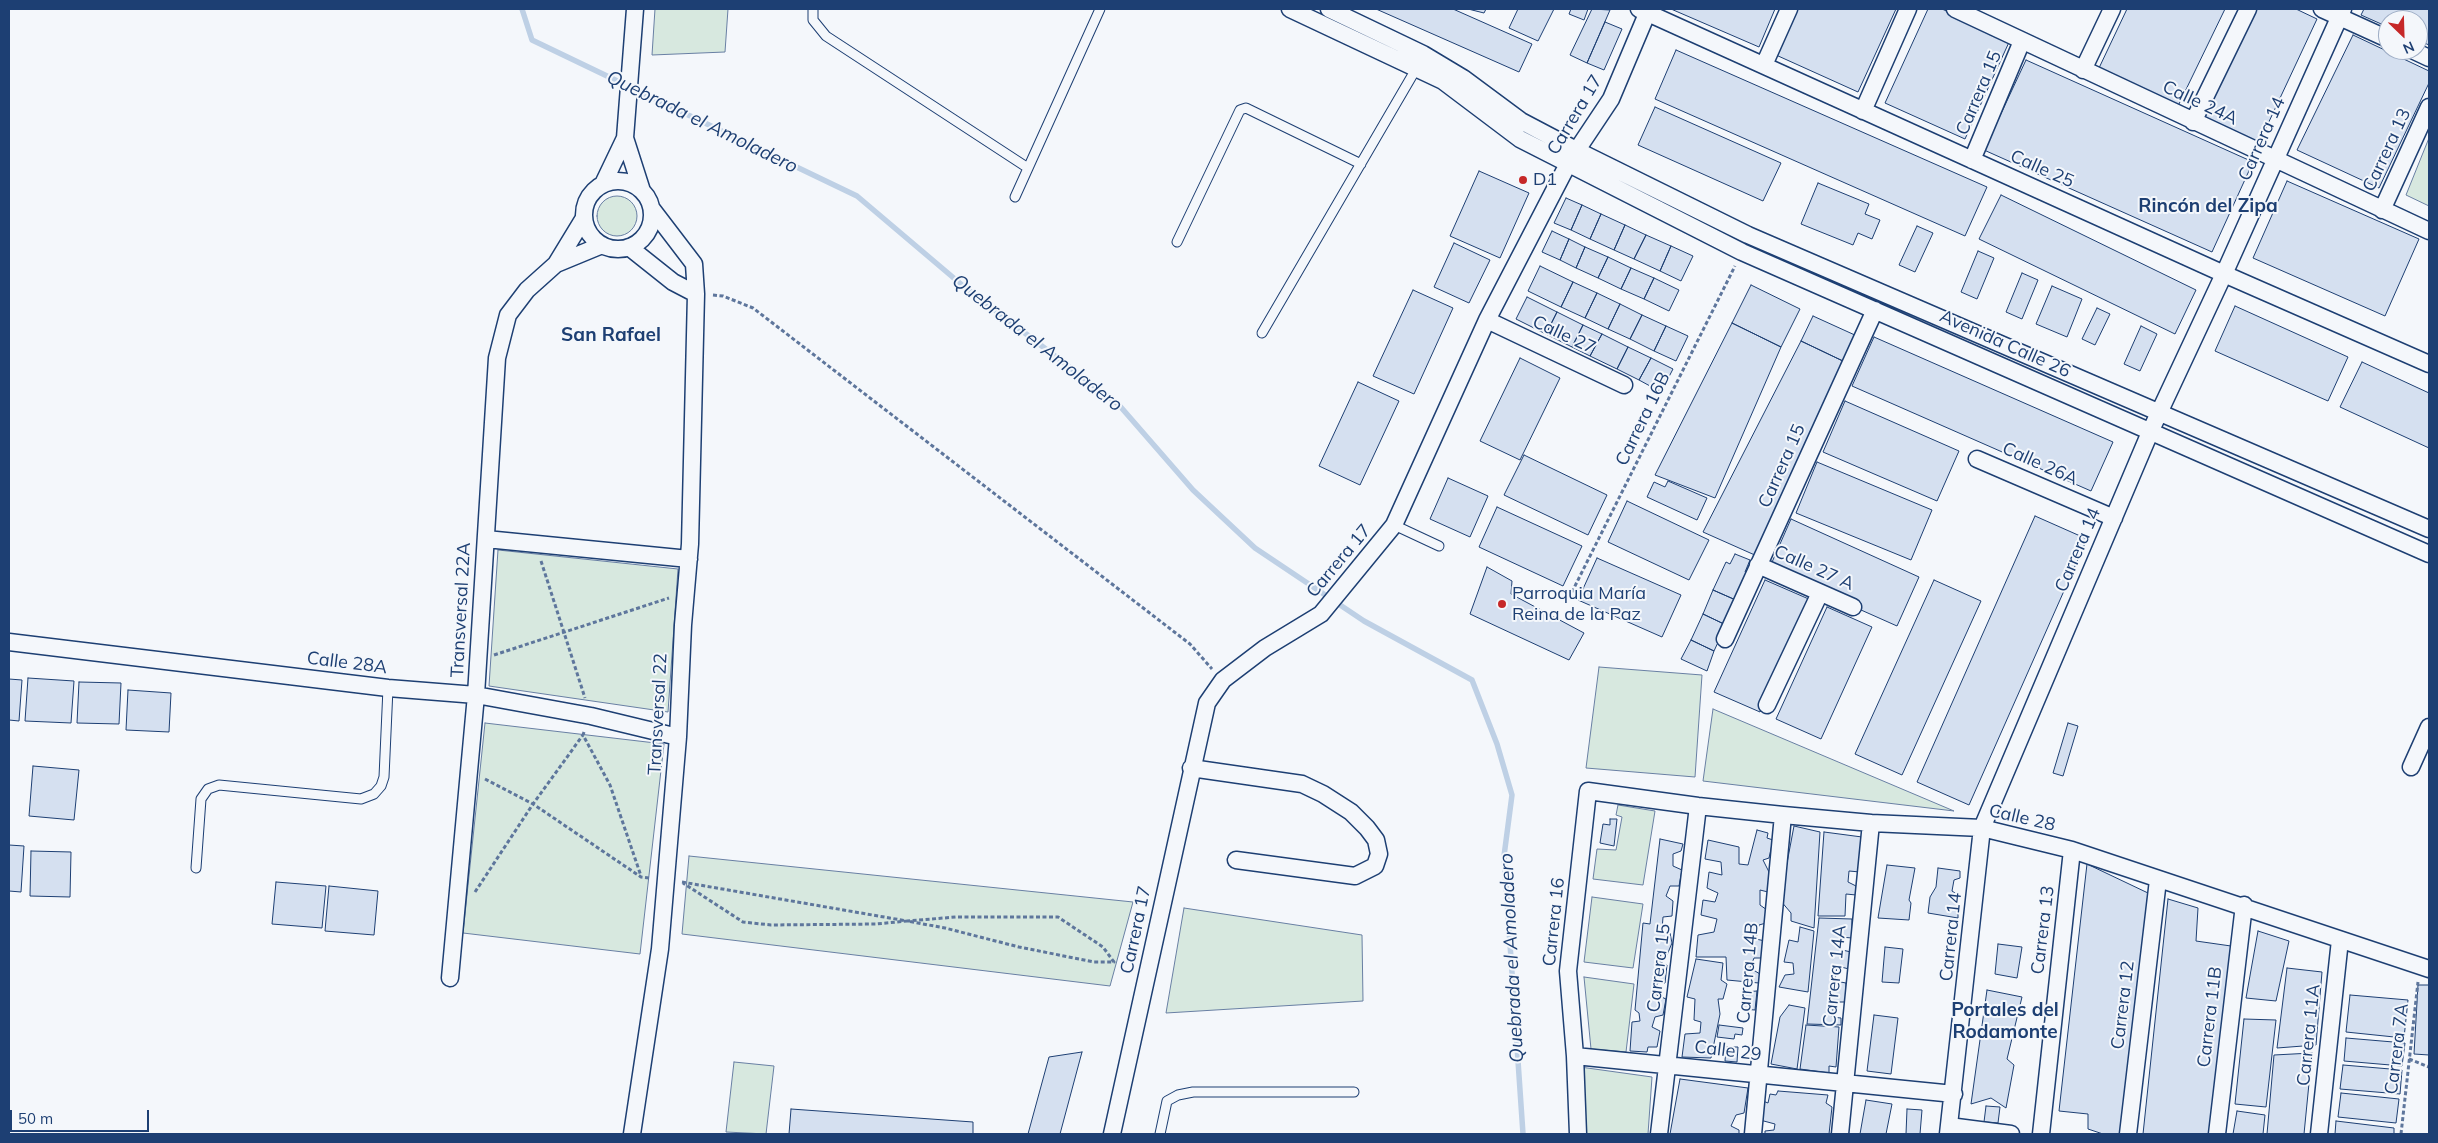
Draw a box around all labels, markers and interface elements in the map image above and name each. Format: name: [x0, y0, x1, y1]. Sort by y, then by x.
north arrow: [2378, 10, 2428, 60]
text: N: [2400, 37, 2417, 58]
street label: Carrera 15: [1952, 48, 2006, 138]
water label: Quebrada el Amoladero: [603, 66, 801, 178]
street label: Carrera 17: [1543, 71, 1607, 159]
street label: Calle 24A: [2159, 76, 2241, 130]
street label: Carrera 14: [2234, 94, 2290, 184]
street label: Carrera 13: [2358, 105, 2416, 195]
street label: Calle 25: [2007, 145, 2077, 193]
place label: D1: [1533, 169, 1557, 191]
marker: D1: [1517, 174, 1529, 186]
district label: Rincón del Zipa: [2138, 195, 2278, 217]
water label: Quebrada el Amoladero: [947, 269, 1127, 417]
street label: Avenida Calle 26: [1936, 306, 2074, 382]
street label: Calle 27: [1529, 311, 1599, 359]
district label: San Rafael: [561, 324, 661, 346]
street label: Carrera 16B: [1611, 369, 1675, 469]
street label: Carrera 15: [1754, 421, 1810, 511]
street label: Calle 26A: [1999, 438, 2081, 490]
street label: Carrera 14: [2051, 505, 2105, 595]
street label: Carrera 17: [1302, 520, 1376, 602]
street label: Calle 27 A: [1771, 541, 1857, 595]
street label: Transversal 22A: [447, 542, 475, 678]
place label: Parroquia María Reina de la Paz: [1512, 583, 1646, 626]
marker: Parroquia María Reina de la Paz: [1496, 598, 1508, 610]
street label: Calle 28A: [306, 647, 388, 679]
street label: Transversal 22: [644, 653, 672, 775]
street label: Calle 28: [1987, 800, 2057, 836]
water label: Quebrada el Amoladero: [1495, 853, 1529, 1063]
street label: Carrera 16: [1539, 877, 1569, 967]
street label: Carrera 17: [1116, 884, 1156, 976]
street label: Carrera 13: [2027, 884, 2059, 976]
street label: Carrera 14: [1936, 892, 1966, 982]
street label: Carrera 15: [1643, 922, 1675, 1014]
street label: Carrera 14B: [1733, 922, 1763, 1024]
street label: Carrera 14A: [1819, 924, 1851, 1028]
street label: Carrera 12: [2107, 959, 2139, 1051]
street label: Carrera 11B: [2193, 965, 2227, 1069]
street label: Carrera 11A: [2293, 983, 2325, 1087]
district label: Portales del Rodamonte: [1951, 999, 2059, 1043]
street label: Carrera 7A: [2381, 1002, 2413, 1096]
street label: Calle 29: [1693, 1036, 1763, 1066]
scale bar: [12, 1100, 151, 1132]
text: 50 m: [18, 1109, 53, 1128]

